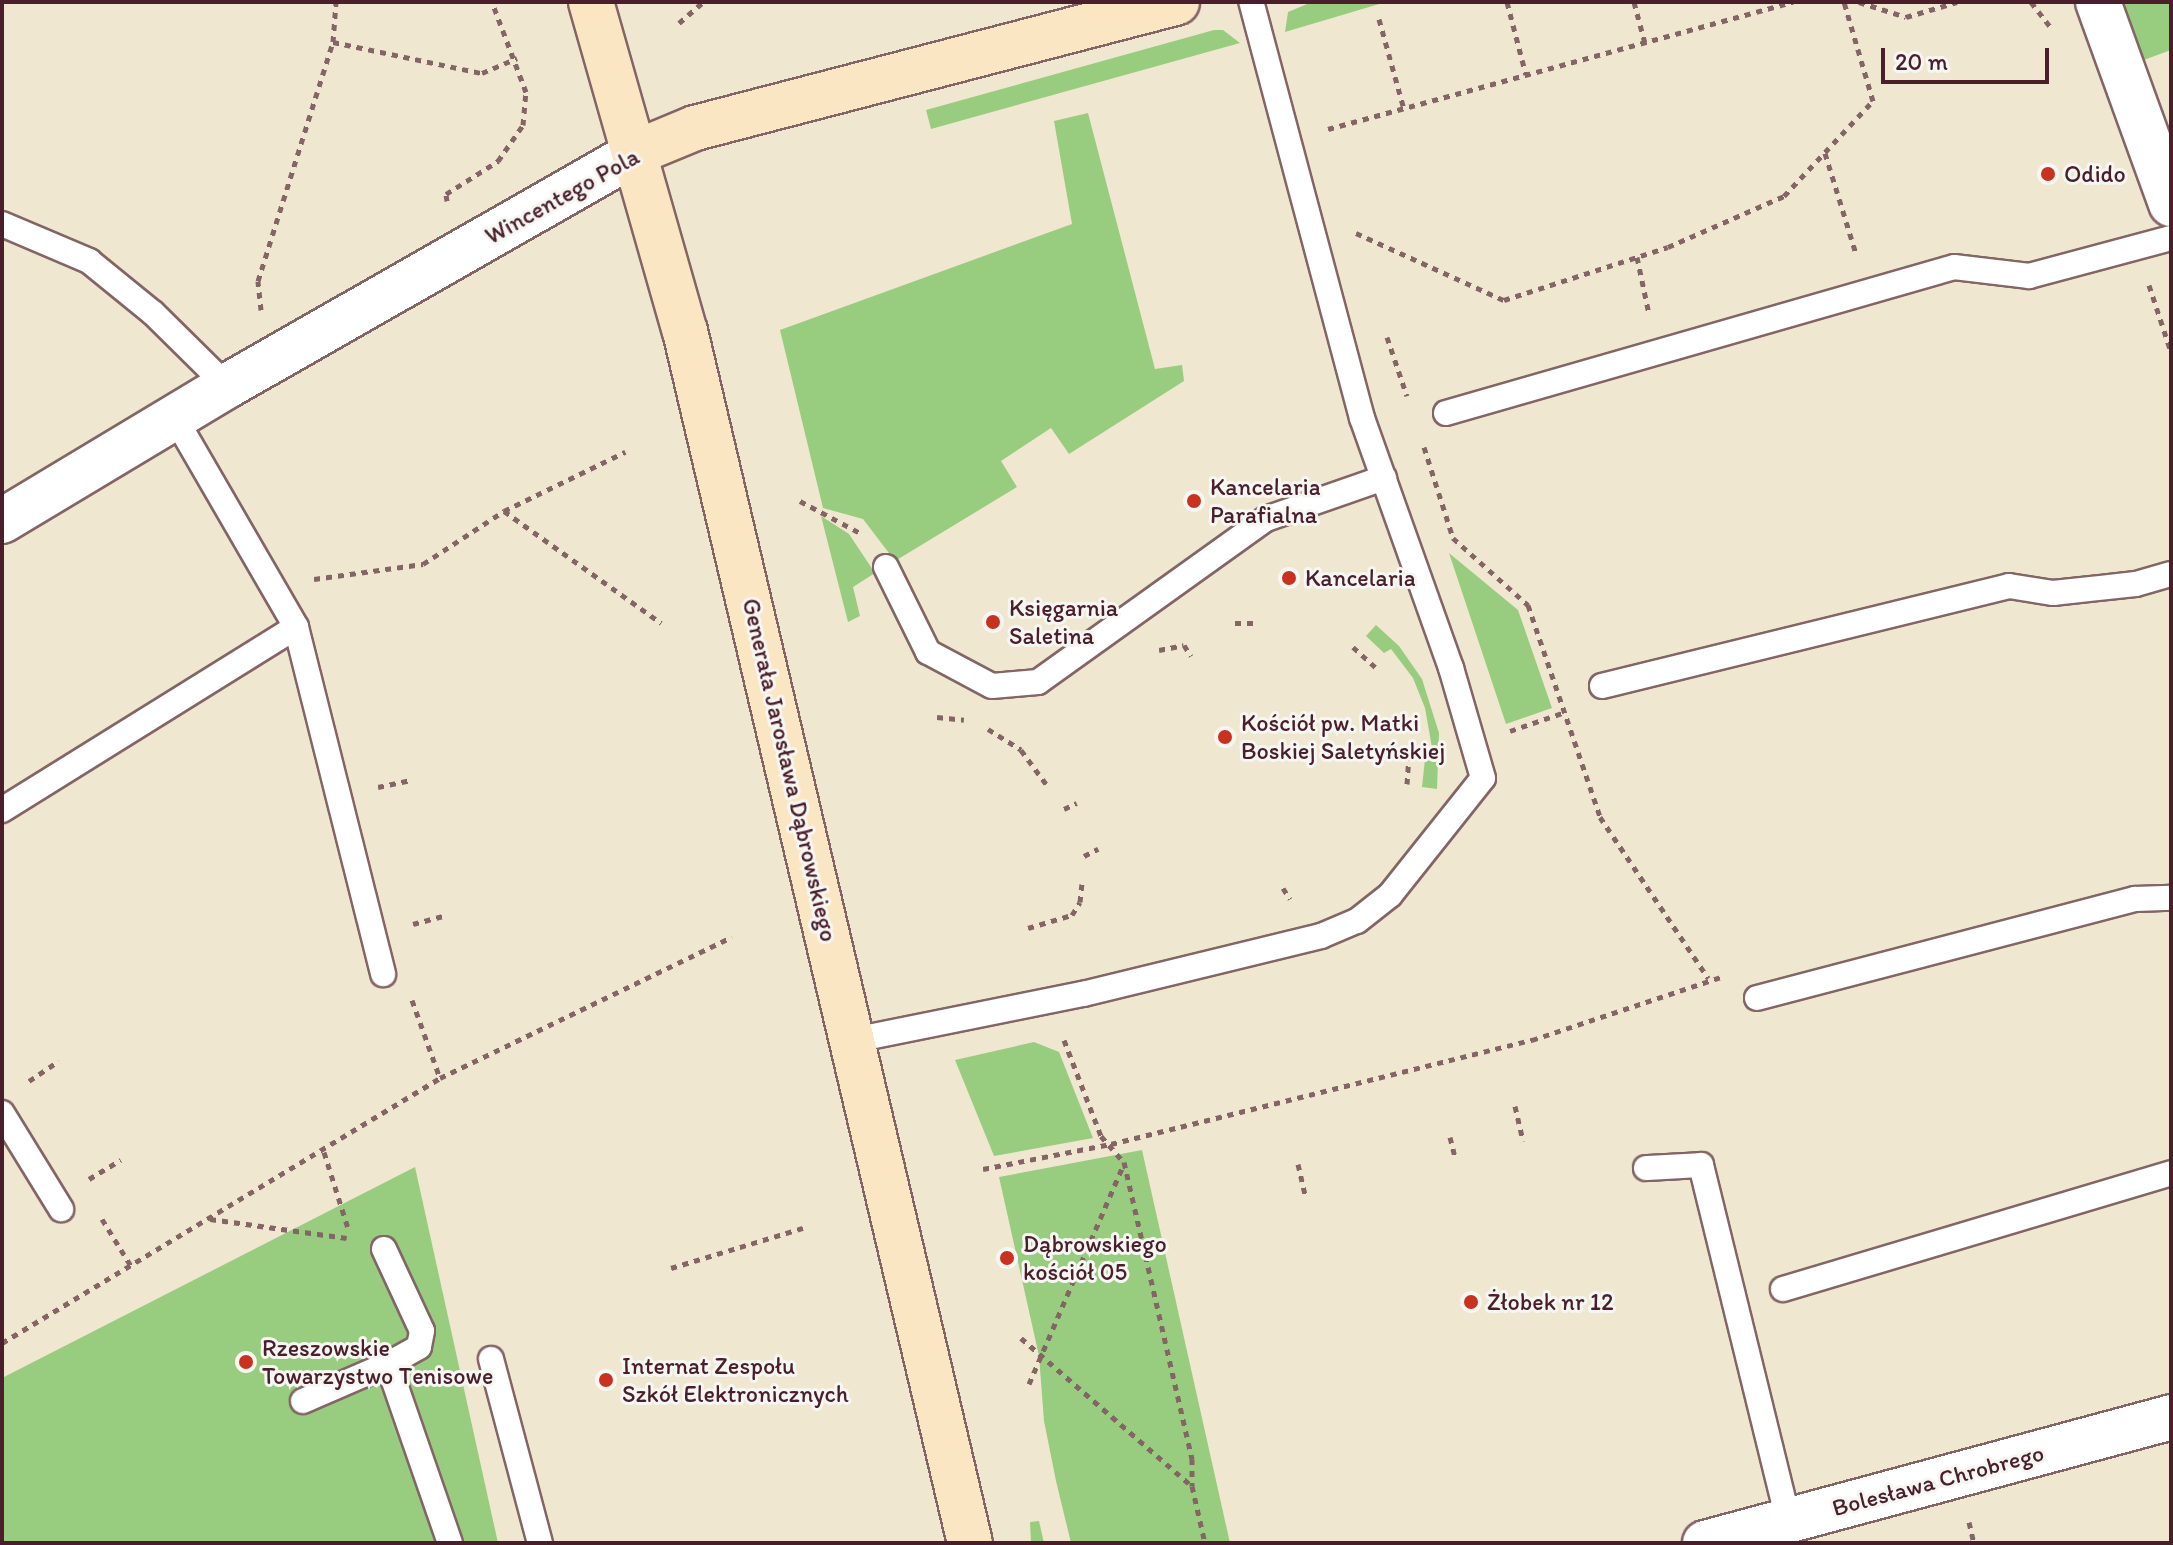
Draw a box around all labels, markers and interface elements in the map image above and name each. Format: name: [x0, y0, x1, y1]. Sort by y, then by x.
scale bar: [1885, 32, 2053, 82]
text: 20 m: [1895, 47, 1948, 76]
street label: Wincentego Pola: [480, 142, 644, 250]
place label: Odido: [2064, 160, 2126, 188]
marker: Odido: [2039, 165, 2057, 183]
place label: Kancelaria Parafialna: [1210, 473, 1320, 529]
marker: Kancelaria Parafialna: [1185, 492, 1203, 510]
place label: Kancelaria: [1305, 564, 1415, 592]
marker: Kancelaria: [1280, 569, 1298, 587]
place label: Księgarnia Saletina: [1009, 594, 1118, 650]
street label: Generała Jarosława Dąbrowskiego: [736, 595, 844, 945]
marker: Księgarnia Saletina: [984, 613, 1002, 631]
place label: Kościół pw. Matki Boskiej Saletyńskiej: [1241, 709, 1445, 765]
marker: Kościół pw. Matki Boskiej Saletyńskiej: [1216, 728, 1234, 746]
place label: Dąbrowskiego kościół 05: [1023, 1230, 1167, 1286]
marker: Dąbrowskiego kościół 05: [998, 1249, 1016, 1267]
place label: Żłobek nr 12: [1487, 1288, 1613, 1316]
marker: Żłobek nr 12: [1462, 1293, 1480, 1311]
place label: Rzeszowskie Towarzystwo Tenisowe: [262, 1334, 492, 1390]
place label: Internat Zespołu Szkół Elektronicznych: [622, 1352, 847, 1408]
marker: Rzeszowskie Towarzystwo Tenisowe: [237, 1353, 255, 1371]
marker: Internat Zespołu Szkół Elektronicznych: [597, 1371, 615, 1389]
street label: Bolesława Chrobrego: [1829, 1438, 2047, 1522]

